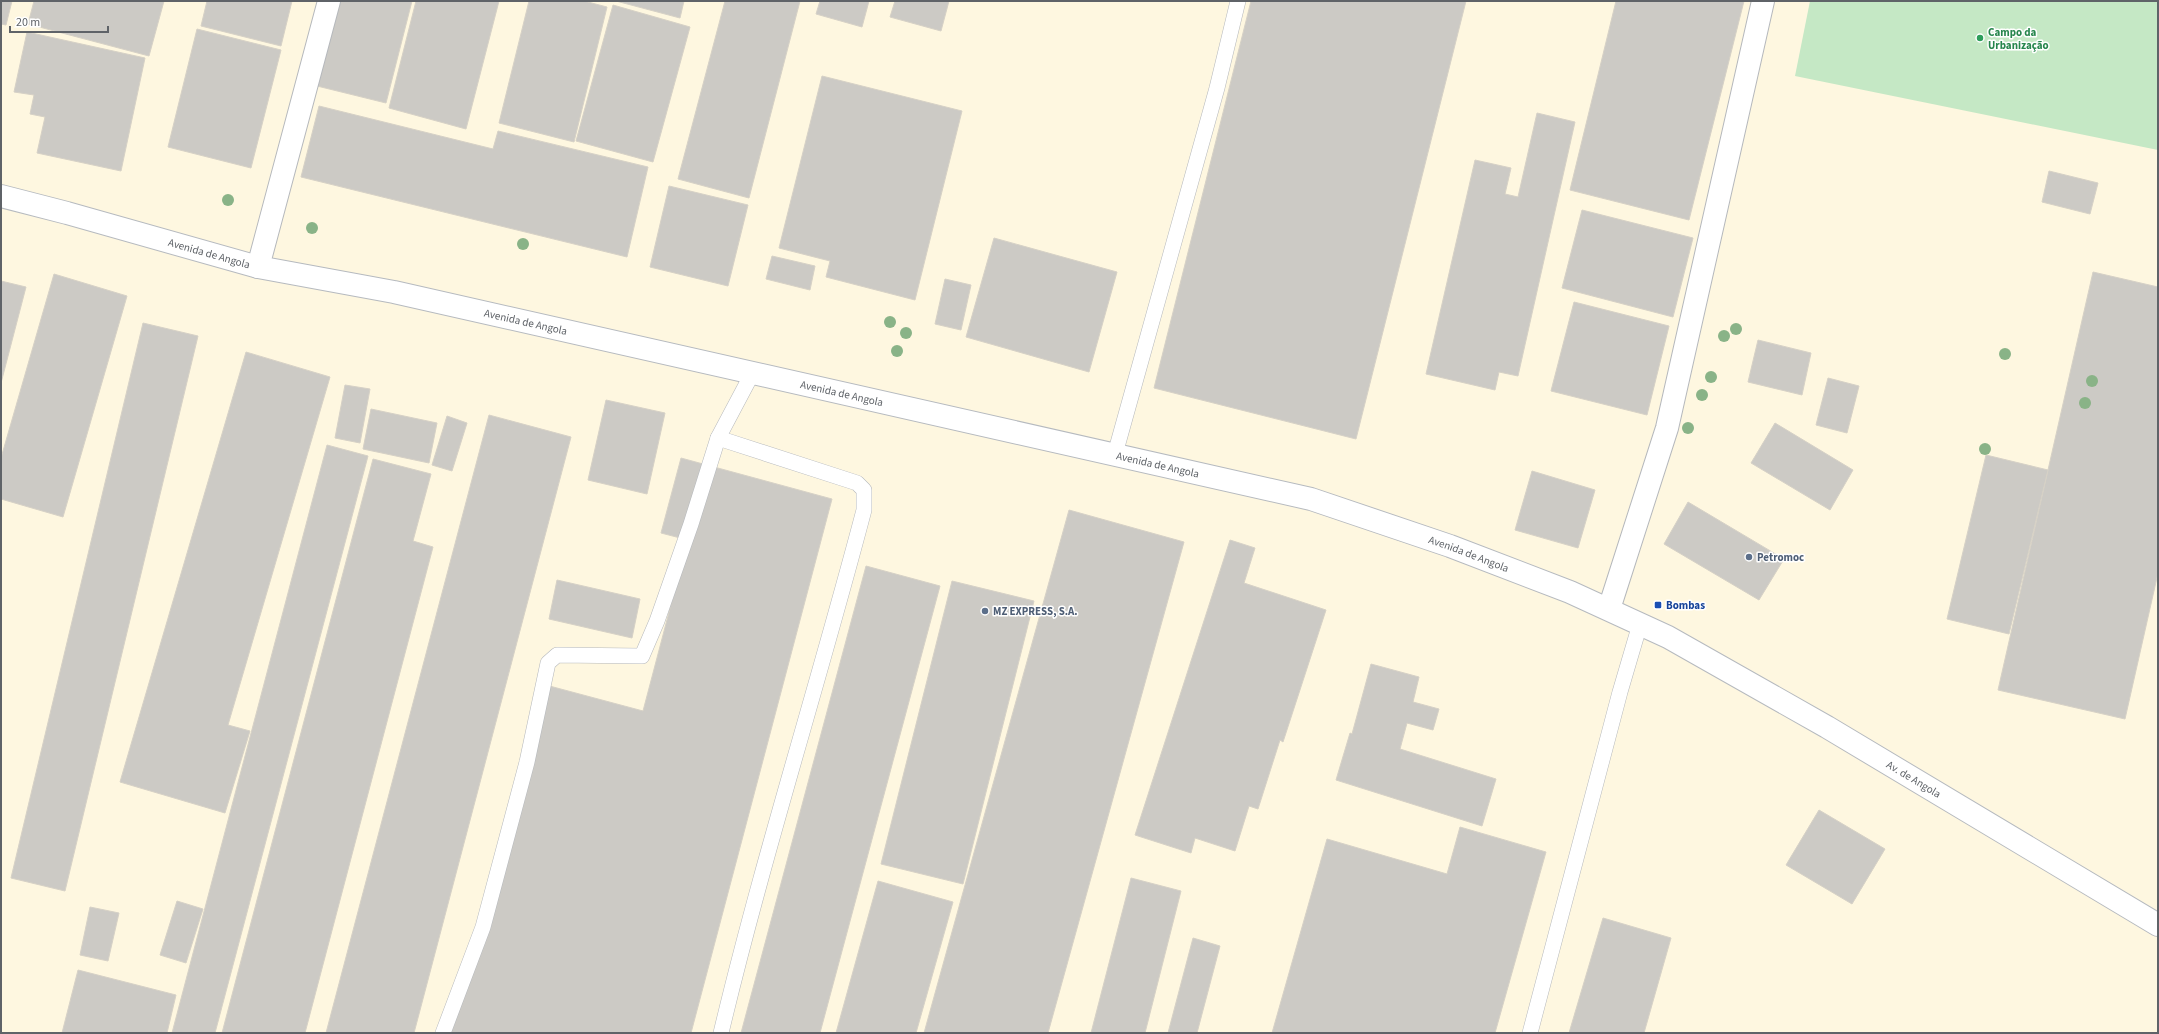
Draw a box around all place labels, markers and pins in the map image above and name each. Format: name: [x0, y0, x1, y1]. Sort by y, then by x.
place label: Campo da Urbanização: [1988, 25, 2049, 53]
marker: Campo da Urbanização: [1975, 33, 1985, 43]
place label: Petromoc: [1757, 550, 1804, 565]
marker: Petromoc: [1744, 552, 1754, 562]
place label: Bombas: [1666, 598, 1705, 613]
marker: Bombas: [1653, 600, 1663, 610]
place label: MZ EXPRESS, S.A.: [993, 604, 1078, 619]
marker: MZ EXPRESS, S.A.: [980, 606, 990, 616]

